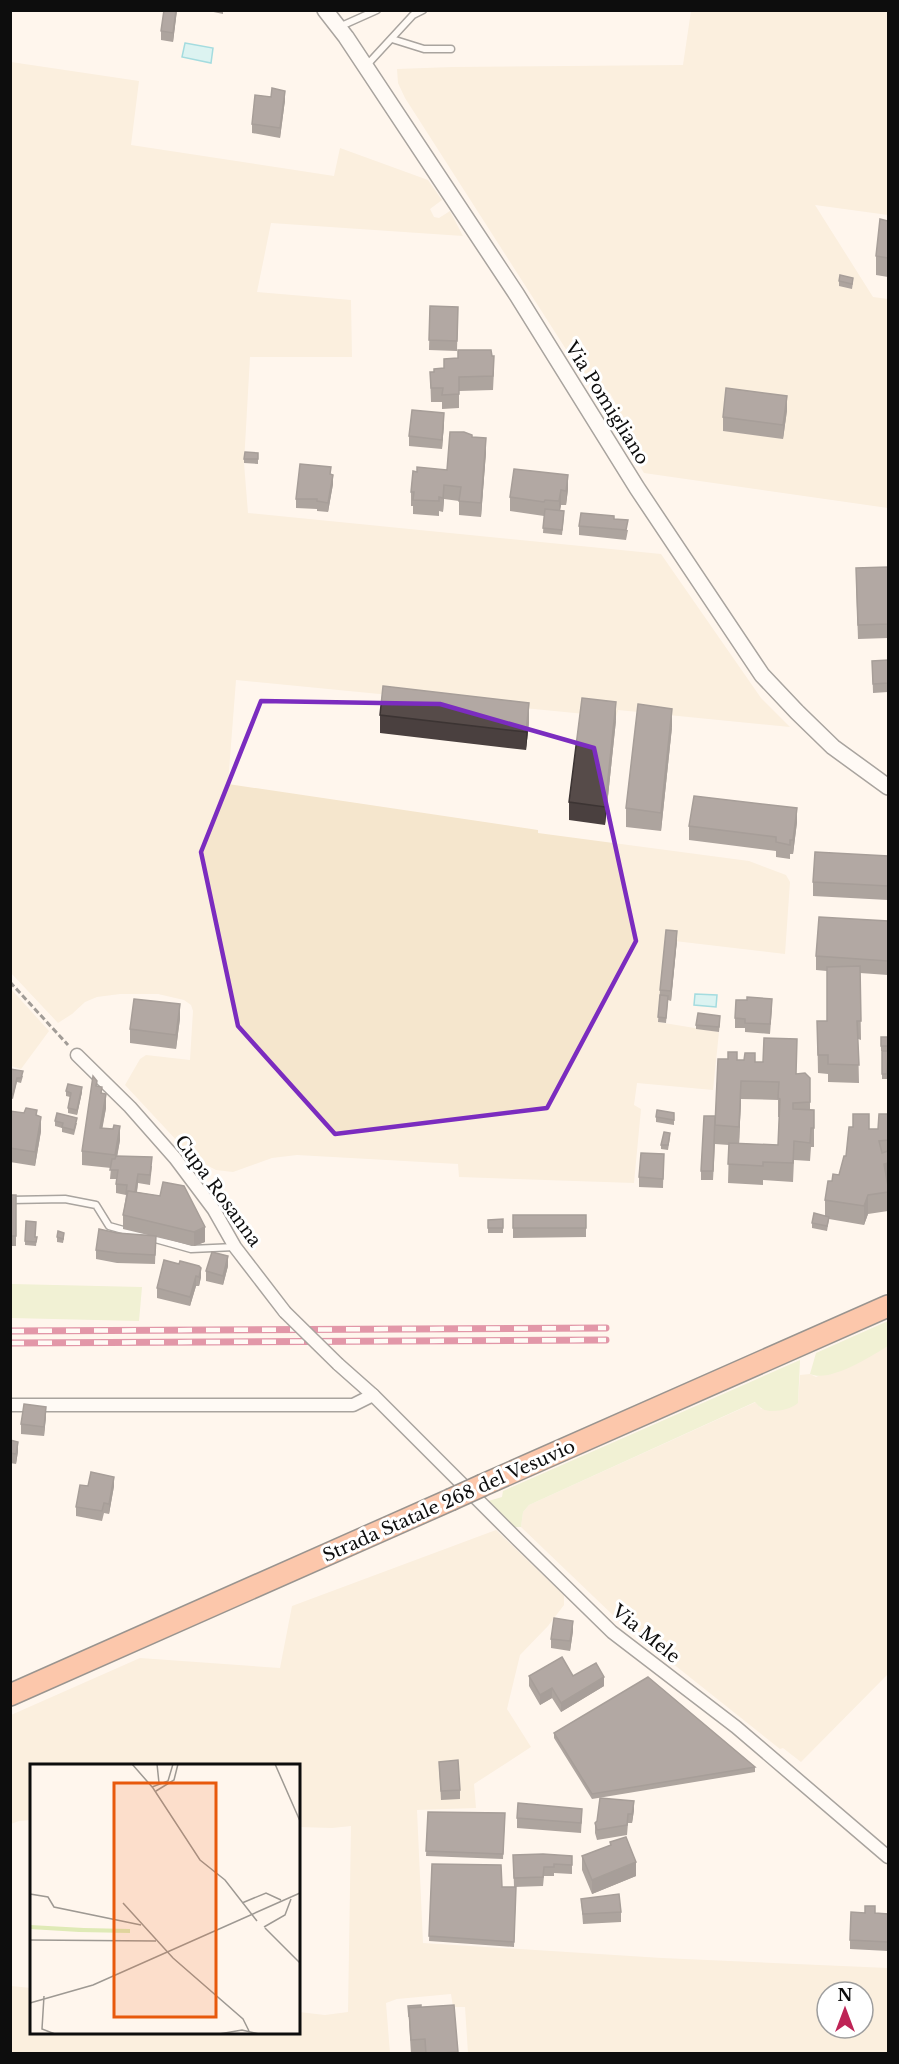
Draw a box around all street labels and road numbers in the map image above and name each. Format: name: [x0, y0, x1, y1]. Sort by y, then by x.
street label: Via Pomigliano: [560, 337, 654, 469]
street label: Cupa Rosanna: [170, 1131, 266, 1251]
street label: Strada Statale 268 del Vesuvio: [319, 1435, 579, 1567]
street label: Via Mele: [607, 1599, 684, 1668]

